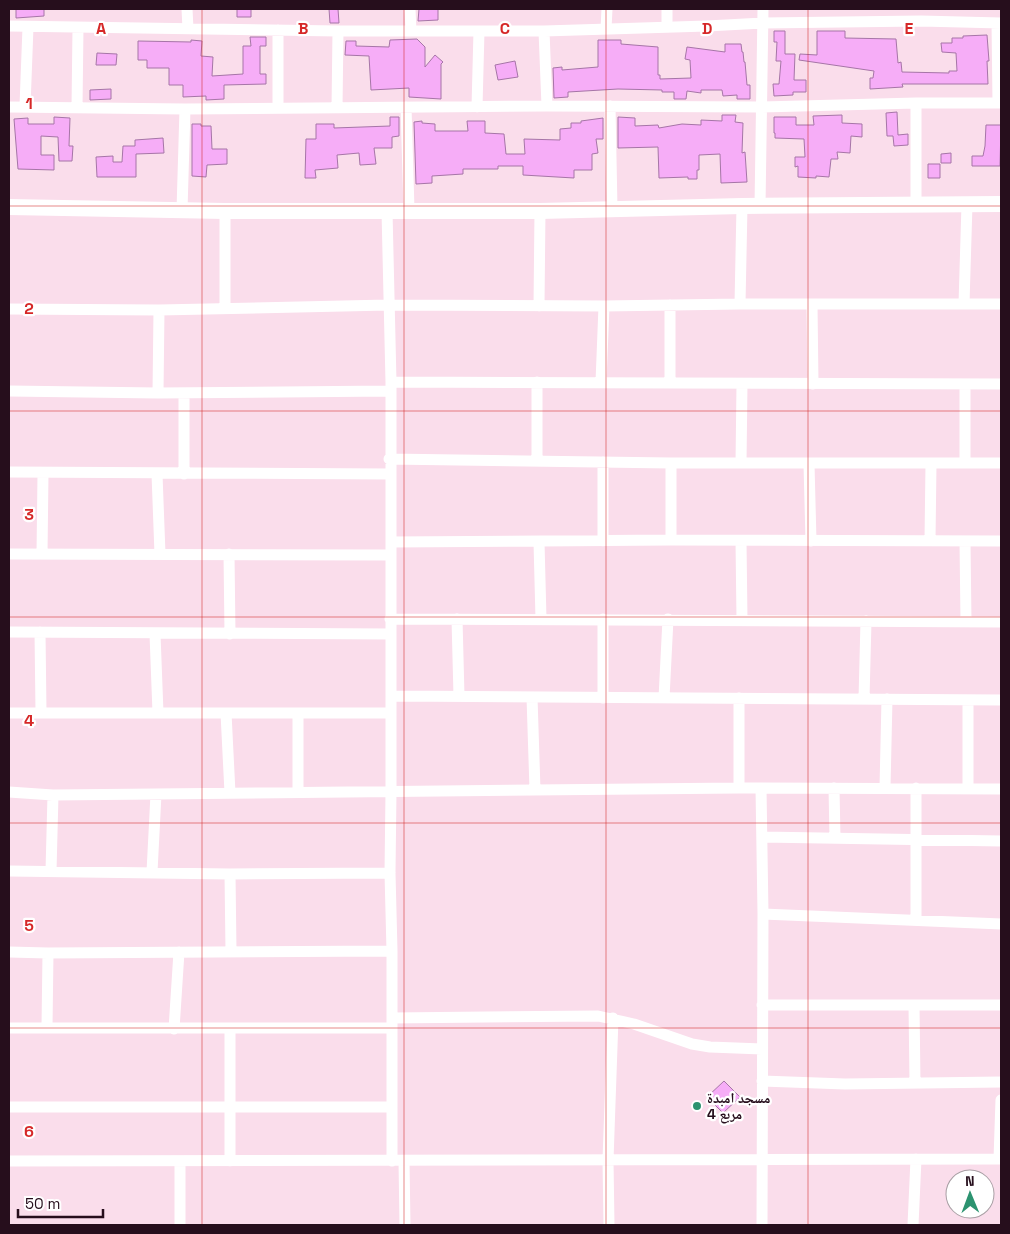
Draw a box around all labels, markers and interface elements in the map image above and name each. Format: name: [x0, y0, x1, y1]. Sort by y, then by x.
text: A: [96, 18, 106, 39]
text: B: [298, 18, 308, 39]
text: C: [500, 18, 510, 39]
text: D: [702, 18, 712, 39]
text: E: [905, 18, 914, 39]
text: 1: [25, 93, 33, 114]
text: 2: [24, 298, 34, 319]
text: 3: [24, 504, 34, 525]
text: 4: [24, 710, 34, 731]
text: 5: [24, 915, 34, 936]
place label: مسجد امبدة مربع 4: [707, 1089, 770, 1124]
marker: مسجد امبدة مربع 4: [691, 1100, 703, 1112]
text: 6: [24, 1121, 34, 1142]
north arrow: [945, 1169, 995, 1219]
text: N: [965, 1172, 975, 1190]
scale bar: [18, 1186, 102, 1218]
text: 50 m: [25, 1194, 60, 1213]

